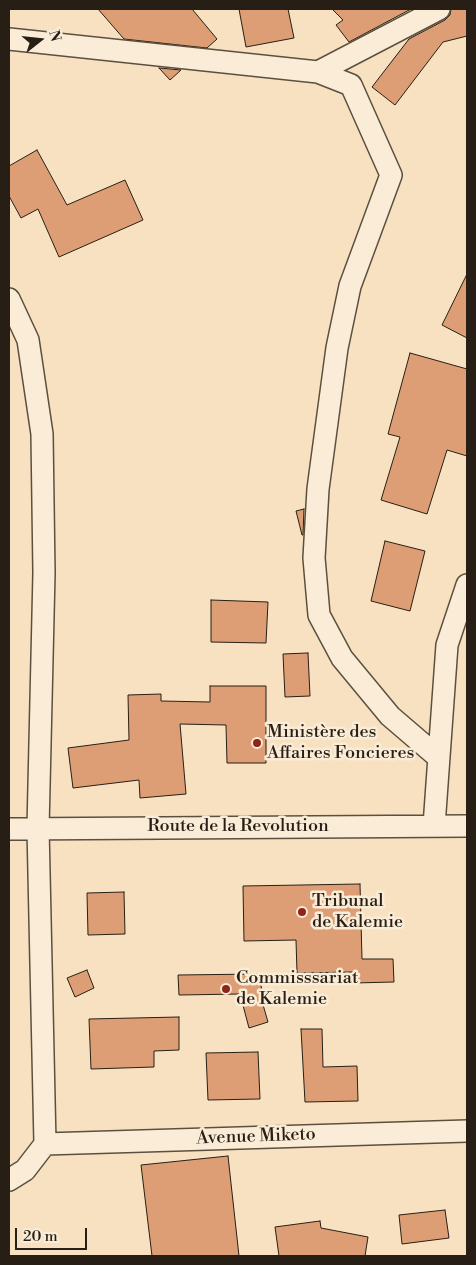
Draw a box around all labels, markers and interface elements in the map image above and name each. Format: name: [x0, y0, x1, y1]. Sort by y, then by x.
north arrow: [15, 15, 65, 65]
text: N: [44, 28, 65, 44]
place label: Ministère des Affaires Foncieres: [267, 722, 414, 764]
marker: Ministère des Affaires Foncieres: [251, 737, 263, 749]
street label: Route de la Revolution: [147, 816, 329, 838]
place label: Tribunal de Kalemie: [312, 891, 403, 934]
marker: Tribunal de Kalemie: [296, 906, 308, 918]
place label: Commisssariat de Kalemie: [236, 968, 358, 1011]
marker: Commisssariat de Kalemie: [220, 983, 232, 995]
street label: Avenue Miketo: [196, 1124, 316, 1150]
scale bar: [18, 1218, 90, 1250]
text: 20 m: [23, 1227, 58, 1246]

